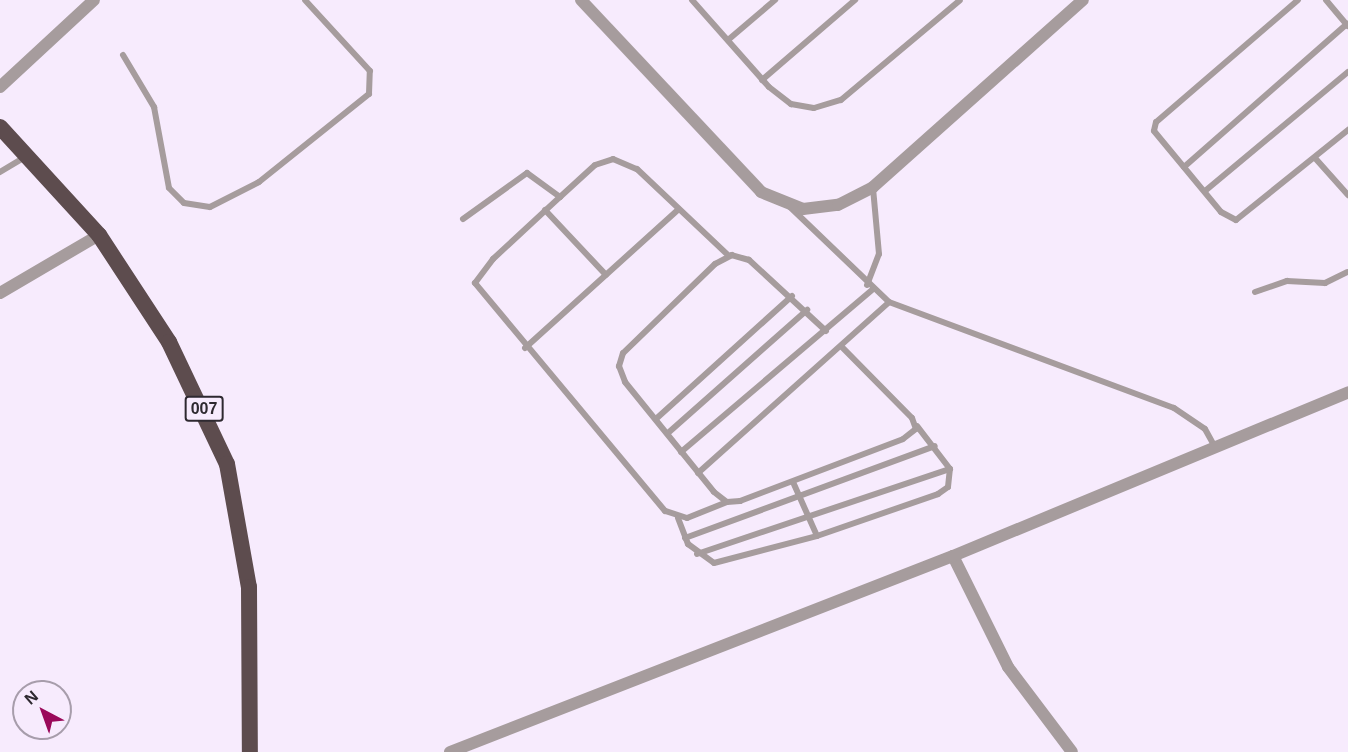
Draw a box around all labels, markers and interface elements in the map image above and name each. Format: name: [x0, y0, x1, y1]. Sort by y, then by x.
road number: 007: [184, 396, 224, 422]
north arrow: [12, 680, 72, 740]
text: N: [21, 687, 41, 708]

